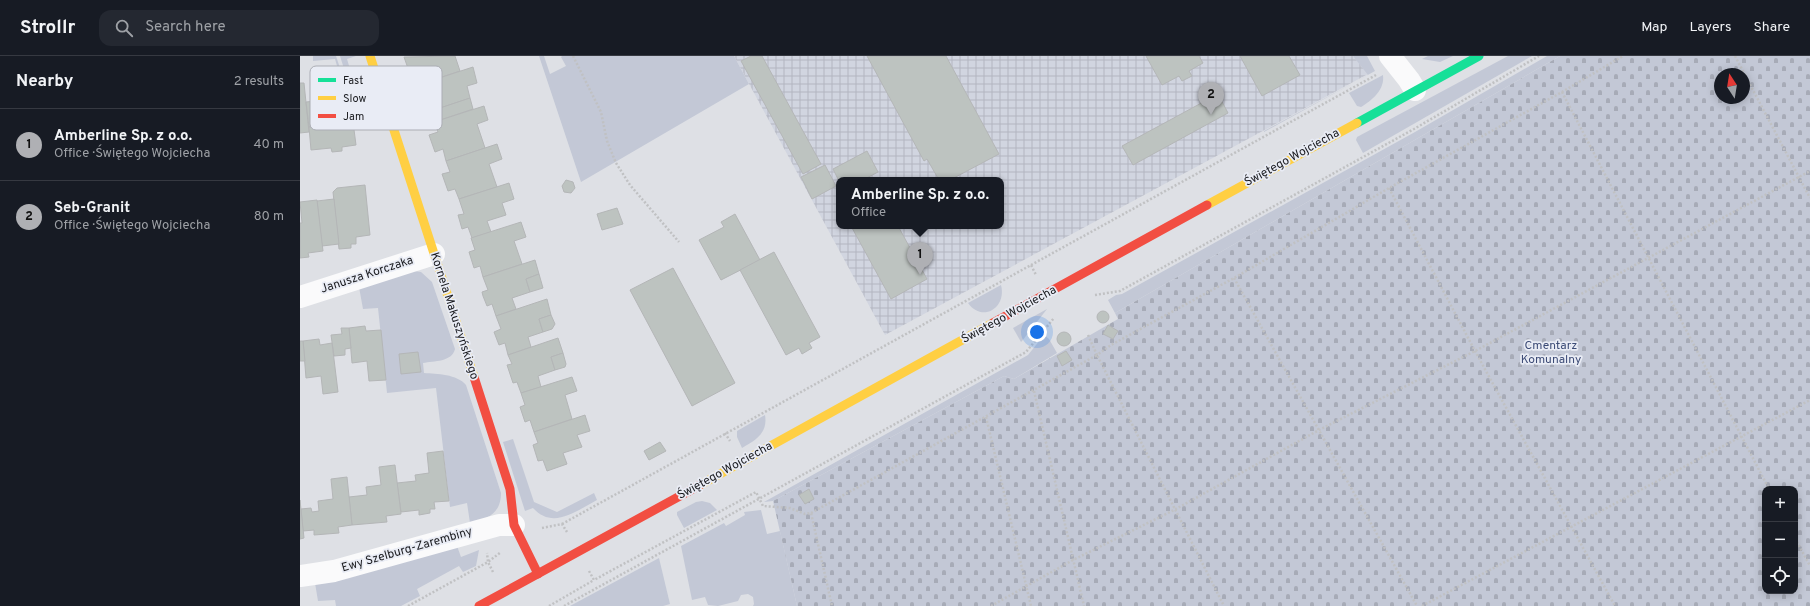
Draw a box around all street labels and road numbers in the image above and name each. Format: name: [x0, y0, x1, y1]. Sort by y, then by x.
street label: Świętego Wojciecha: [1242, 125, 1342, 191]
street label: Kornela Makuszyńskiego: [426, 250, 482, 382]
street label: Janusza Korczaka: [319, 252, 415, 298]
street label: Świętego Wojciecha: [959, 282, 1059, 348]
street label: Świętego Wojciecha: [675, 438, 775, 504]
street label: Ewy Szelburg-Zarembiny: [340, 524, 474, 576]

